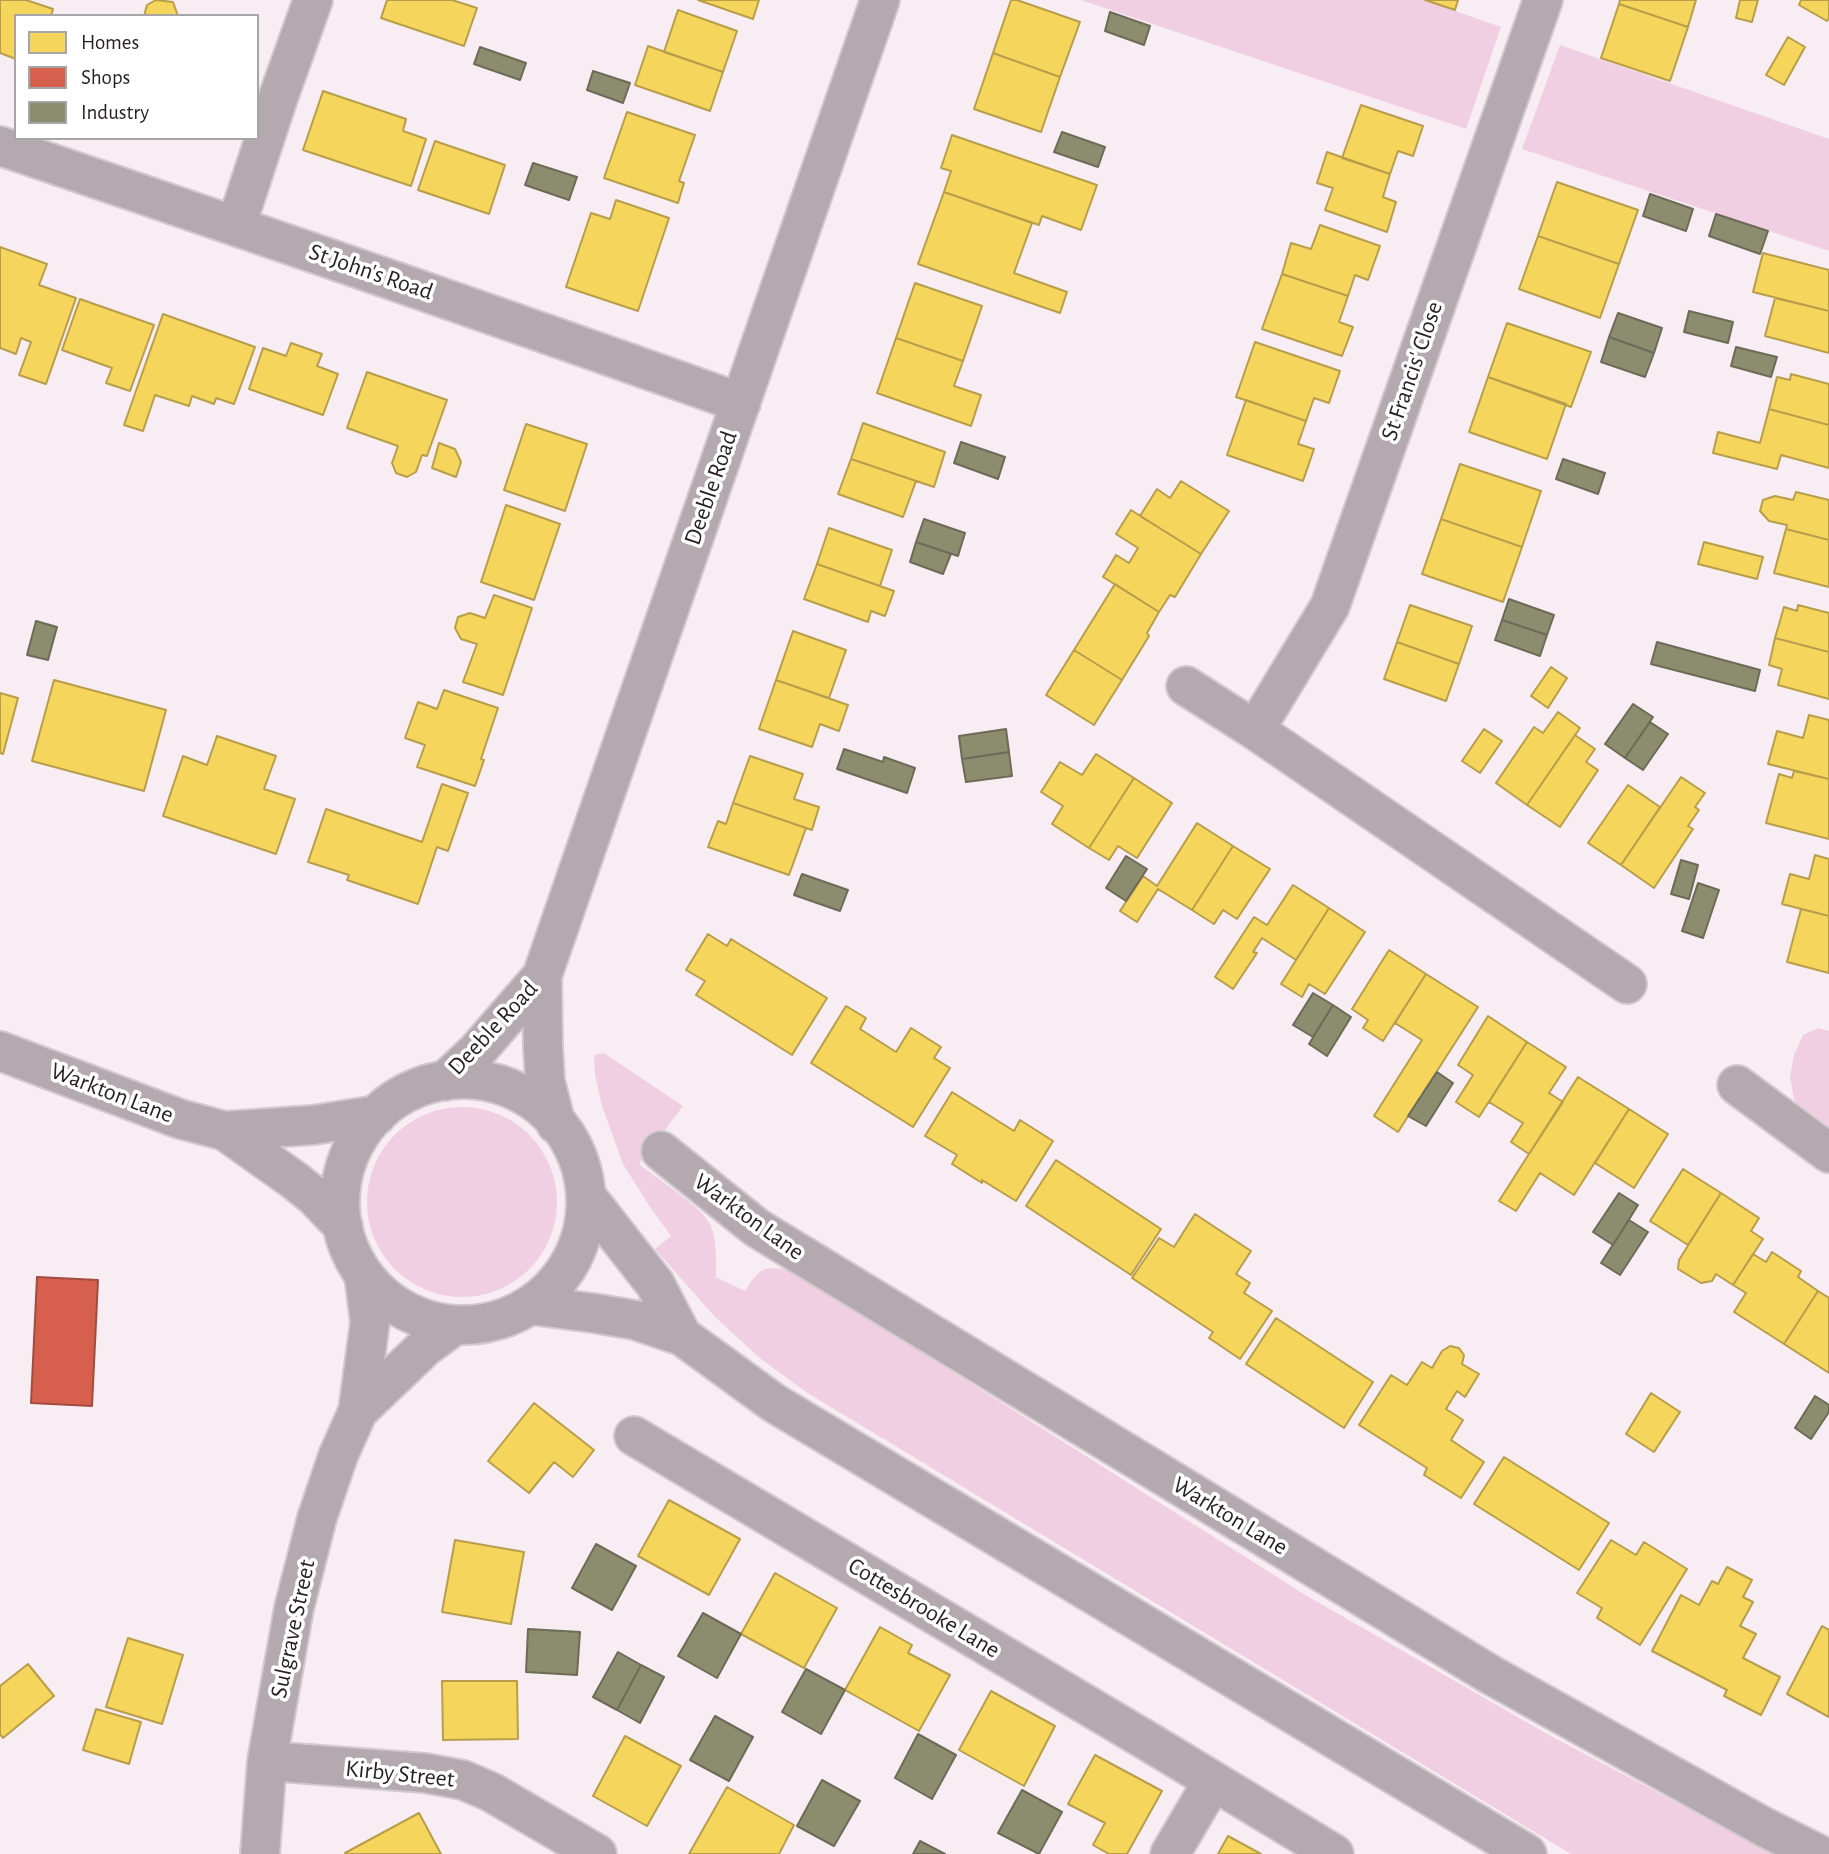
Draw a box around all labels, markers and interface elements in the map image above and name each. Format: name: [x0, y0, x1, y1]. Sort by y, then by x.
legend: [14, 14, 259, 140]
text: Homes: [81, 32, 139, 53]
text: Shops: [81, 67, 130, 88]
text: Industry: [81, 102, 149, 123]
street label: St John's Road: [305, 237, 437, 307]
street label: St Francis' Close: [1375, 298, 1449, 444]
street label: Deeble Road: [678, 427, 744, 549]
street label: Deeble Road: [442, 975, 544, 1081]
street label: Warkton Lane: [47, 1056, 177, 1130]
street label: Warkton Lane: [688, 1167, 810, 1267]
street label: Warkton Lane: [1167, 1470, 1293, 1562]
street label: Cottesbrooke Lane: [843, 1551, 1005, 1665]
street label: Sulgrave Street: [264, 1557, 322, 1701]
street label: Kirby Street: [344, 1754, 456, 1794]

